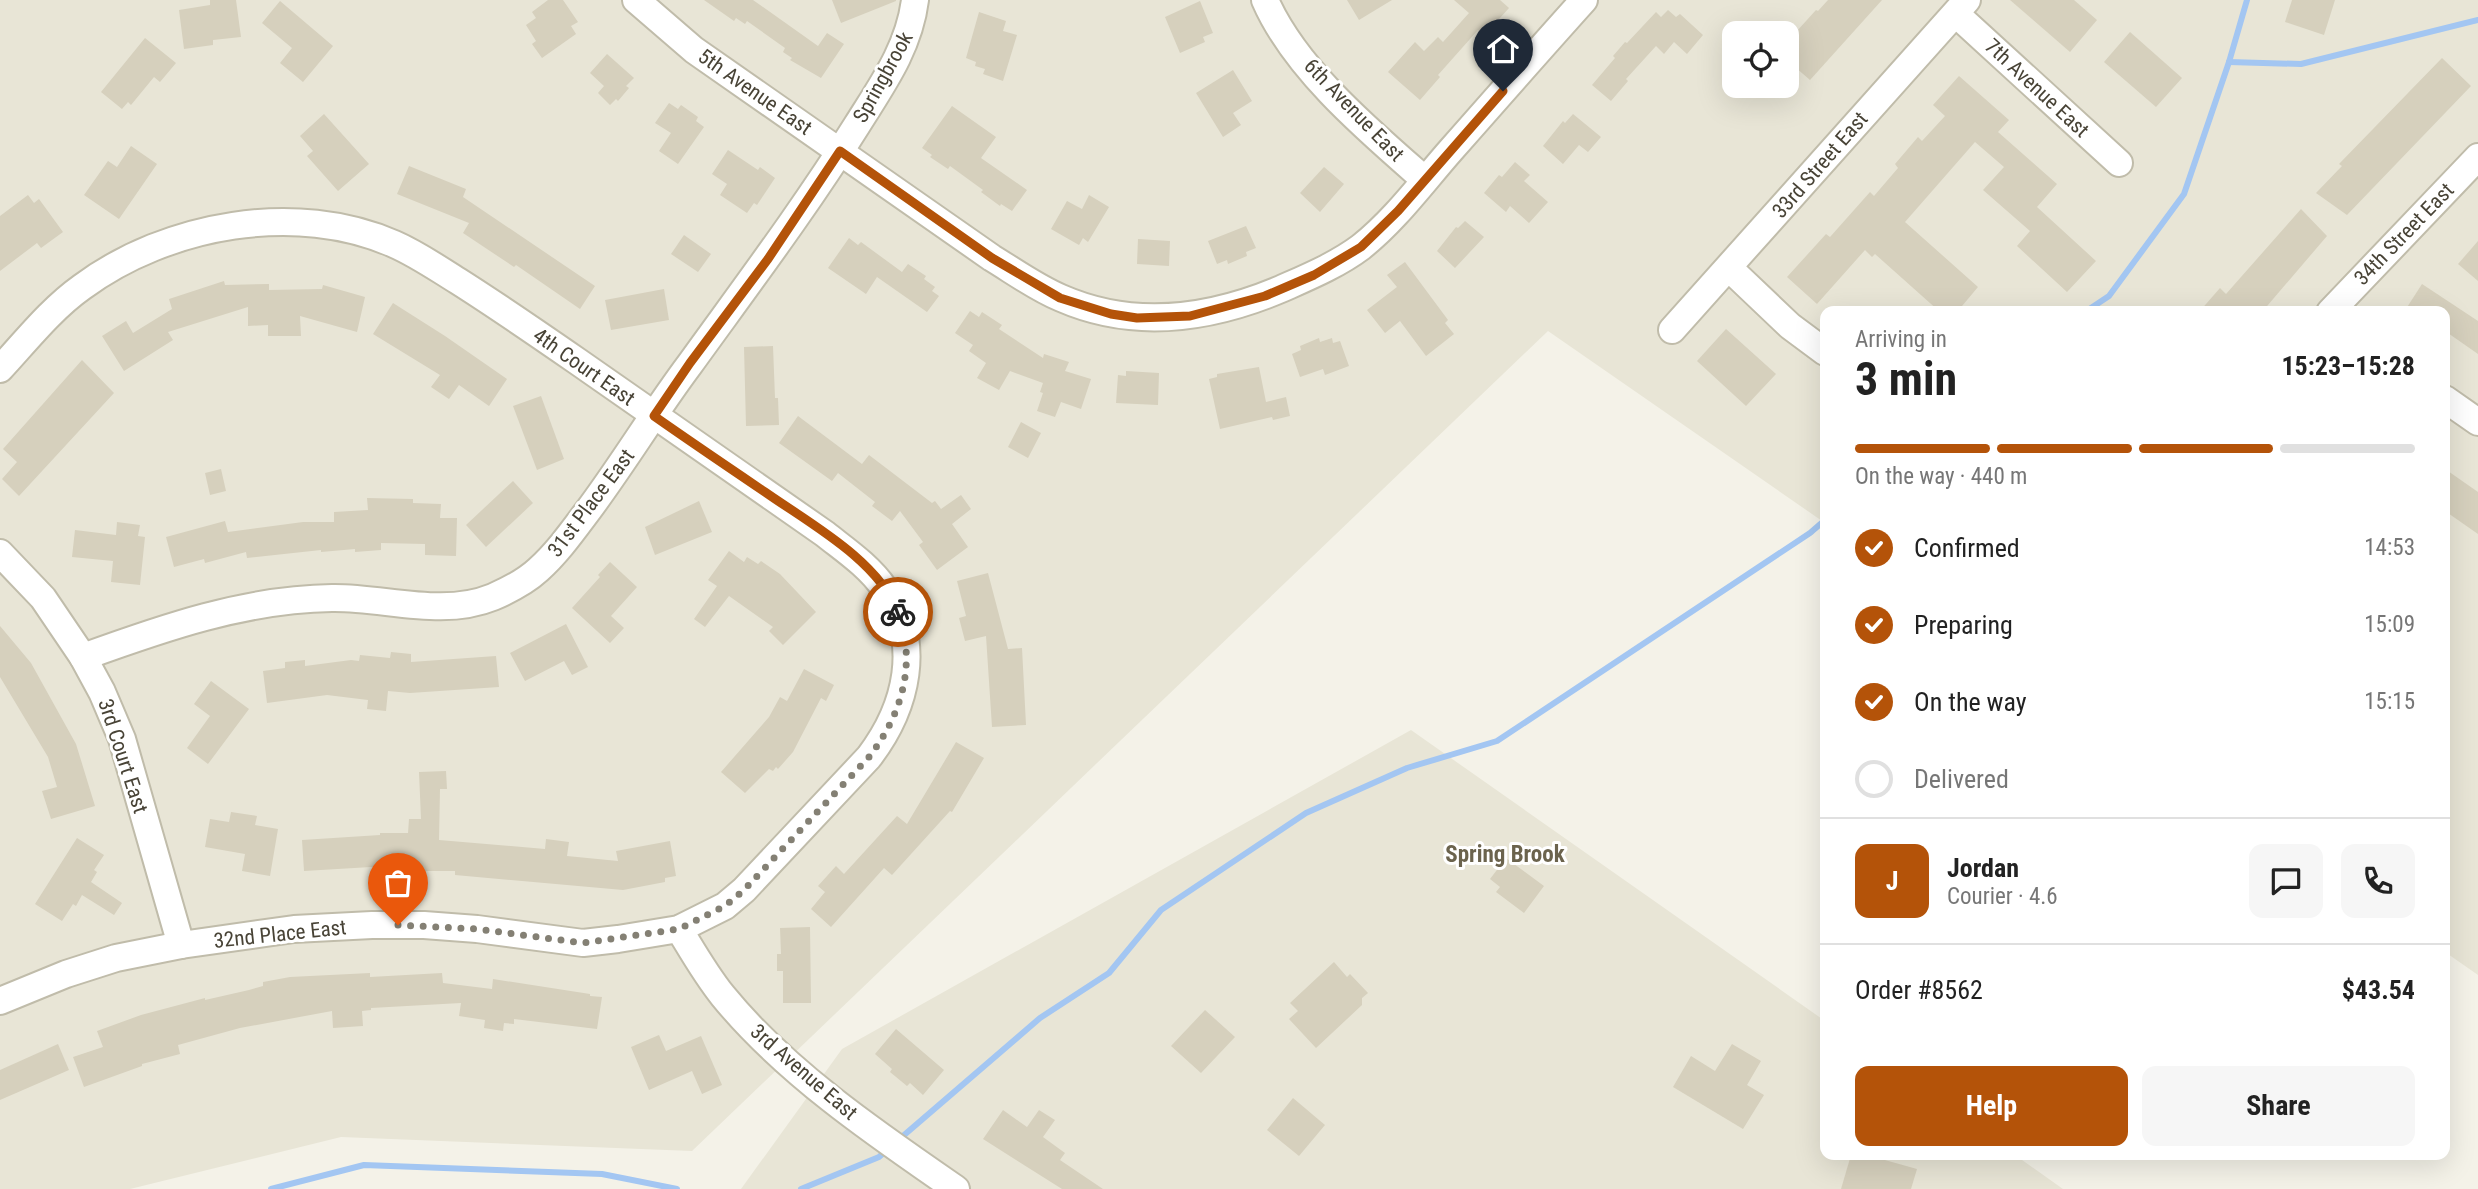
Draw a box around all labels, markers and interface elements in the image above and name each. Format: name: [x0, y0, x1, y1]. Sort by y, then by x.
pin: [1473, 19, 1533, 91]
map controls: [1722, 21, 1799, 98]
button: locate: [1722, 21, 1799, 98]
street label: Springbrook: [848, 27, 918, 127]
icon: home: [1484, 30, 1522, 68]
street label: 7th Avenue East: [1980, 34, 2094, 142]
street label: 5th Avenue East: [694, 44, 816, 140]
street label: 6th Avenue East: [1299, 54, 1409, 166]
street label: 33rd Street East: [1767, 107, 1873, 223]
street label: 34th Street East: [2349, 178, 2459, 290]
street label: 4th Court East: [529, 323, 639, 411]
text: Arriving in: [1855, 326, 1947, 353]
text: 15:23–15:28: [2281, 351, 2415, 381]
text: 3 min: [1855, 352, 1957, 406]
street label: 31st Place East: [543, 444, 639, 562]
text: On the way · 440 m: [1855, 463, 2027, 490]
icon: check: [1855, 529, 1893, 567]
text: Confirmed: [1914, 533, 2020, 563]
text: 14:53: [2364, 534, 2415, 561]
courier: [863, 577, 933, 647]
icon: bike: [879, 593, 917, 631]
icon: check: [1855, 606, 1893, 644]
text: Preparing: [1914, 610, 2013, 640]
text: 15:09: [2364, 611, 2415, 638]
icon: check: [1855, 683, 1893, 721]
text: On the way: [1914, 687, 2027, 717]
text: 15:15: [2364, 688, 2415, 715]
street label: 3rd Court East: [93, 696, 153, 816]
text: Delivered: [1914, 764, 2009, 794]
district label: Spring Brook: [1445, 841, 1566, 868]
button: chat: [2249, 844, 2323, 918]
button: phone: [2341, 844, 2415, 918]
pin: [368, 853, 428, 925]
text: Jordan: [1947, 853, 2019, 883]
icon: bag: [379, 864, 417, 902]
text: J: [1886, 866, 1898, 896]
text: Courier · 4.6: [1947, 883, 2058, 910]
street label: 32nd Place East: [212, 915, 348, 953]
text: Order #8562: [1855, 975, 1983, 1005]
text: $43.54: [2342, 975, 2415, 1005]
street label: 3rd Avenue East: [746, 1019, 862, 1125]
button: Help: [1855, 1066, 2128, 1146]
button: Share: [2142, 1066, 2415, 1146]

